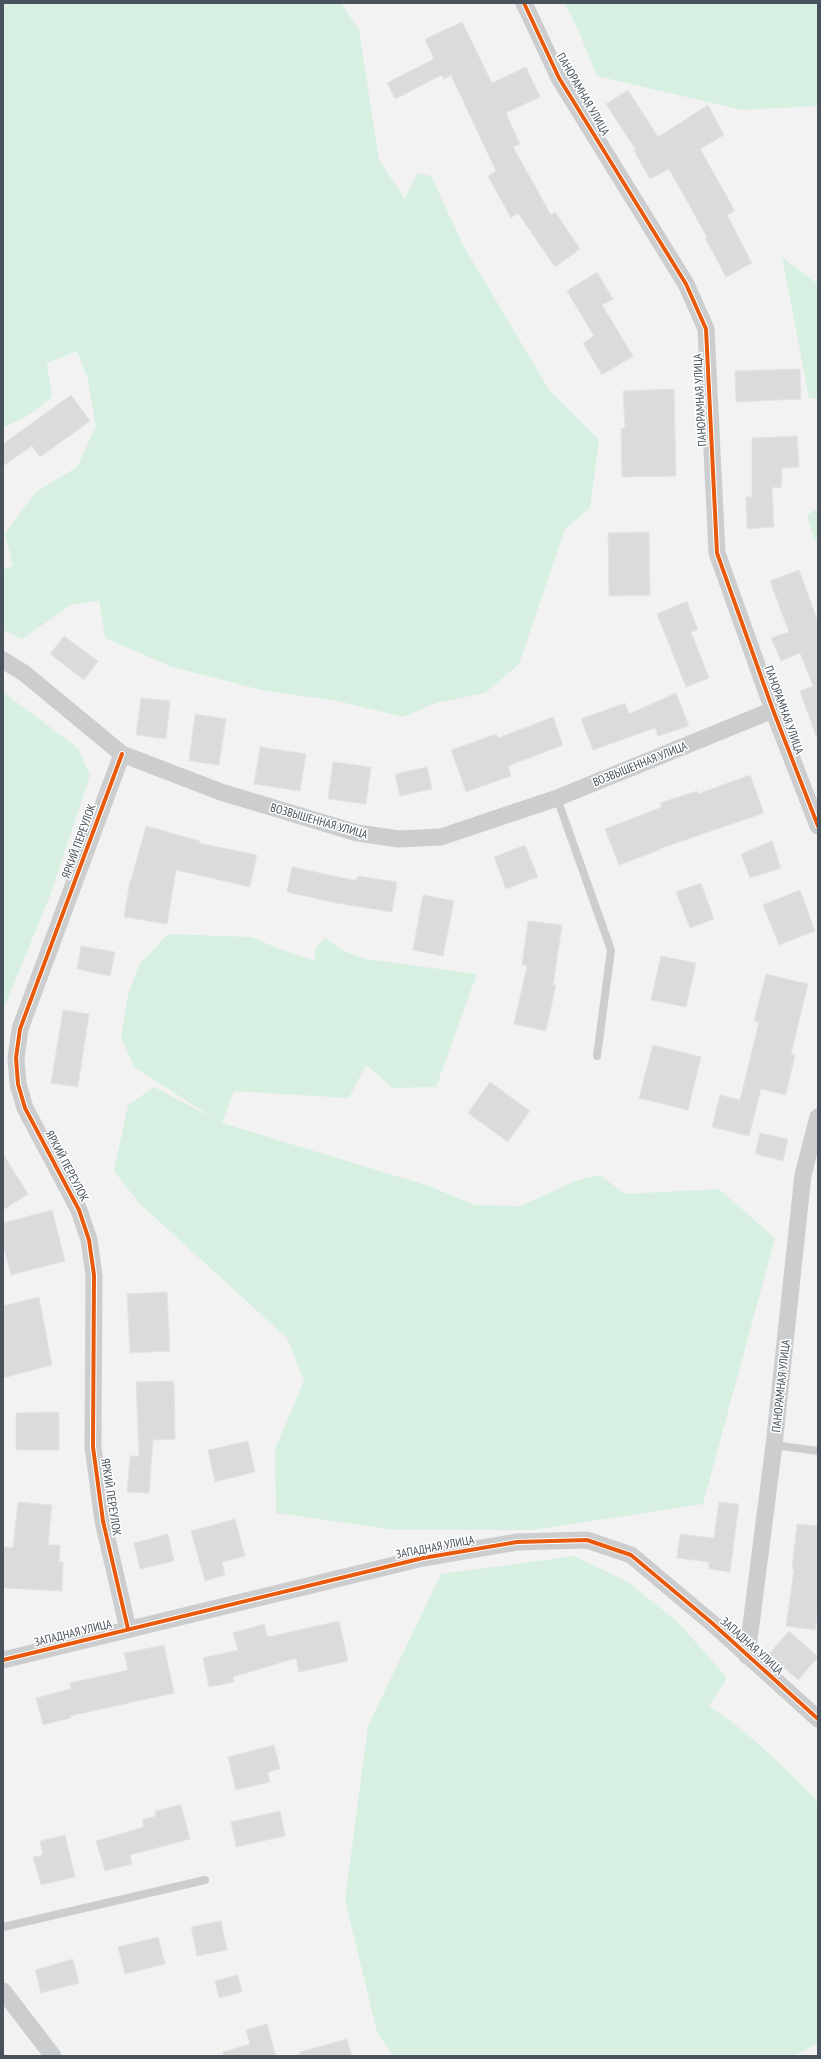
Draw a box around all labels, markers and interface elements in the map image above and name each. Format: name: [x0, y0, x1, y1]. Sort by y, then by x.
street label: ПАНОРАМНАЯ УЛИЦА: [554, 50, 613, 138]
street label: ПАНОРАМНАЯ УЛИЦА: [690, 353, 709, 447]
street label: ПАНОРАМНАЯ УЛИЦА: [761, 664, 808, 756]
street label: ВОЗВЫШЕННАЯ УЛИЦА: [590, 738, 690, 789]
street label: ВОЗВЫШЕННАЯ УЛИЦА: [269, 799, 370, 842]
street label: ЯРКИЙ ПЕРЕУЛОК: [58, 801, 99, 880]
street label: ЯРКИЙ ПЕРЕУЛОК: [42, 1128, 92, 1204]
street label: ПАНОРАМНАЯ УЛИЦА: [768, 1339, 793, 1433]
street label: ЯРКИЙ ПЕРЕУЛОК: [98, 1457, 125, 1537]
street label: ЗАПАДНАЯ УЛИЦА: [395, 1532, 476, 1561]
street label: ЗАПАДНАЯ УЛИЦА: [718, 1614, 787, 1678]
street label: ЗАПАДНАЯ УЛИЦА: [33, 1616, 113, 1649]

